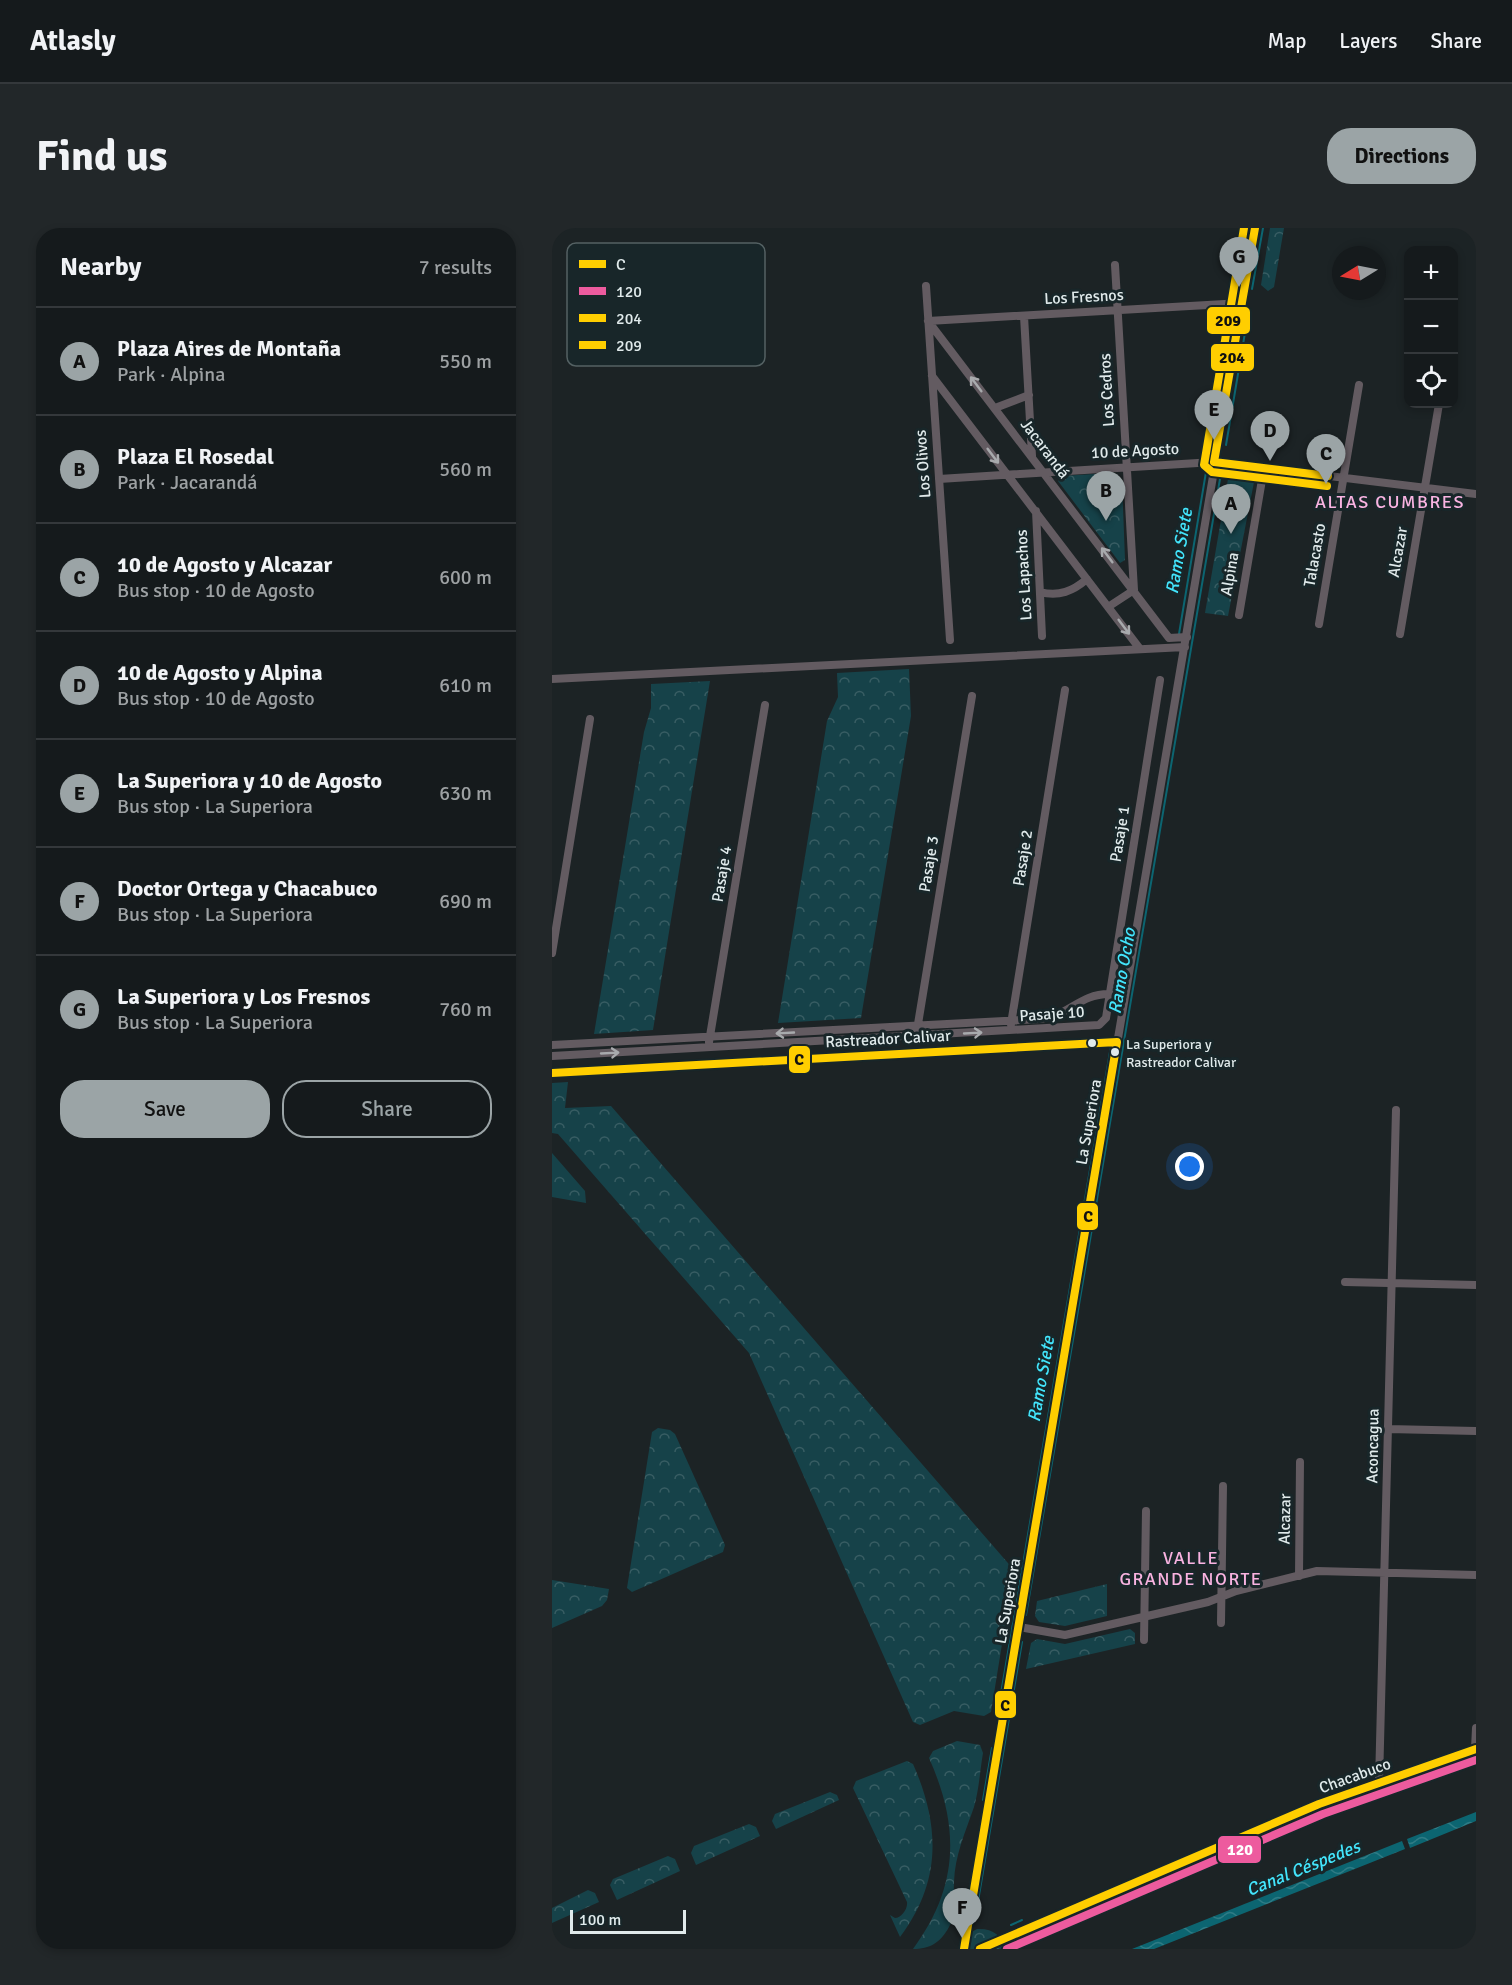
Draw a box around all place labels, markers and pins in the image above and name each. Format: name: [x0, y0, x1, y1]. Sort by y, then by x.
pin: G: [1220, 238, 1258, 287]
pin: E: [1194, 390, 1234, 440]
pin: D: [1250, 412, 1290, 461]
pin: C: [1306, 434, 1346, 484]
pin: B: [1086, 472, 1126, 521]
pin: A: [1212, 484, 1250, 534]
place label: La Superiora y Rastreador Calivar: [1126, 1036, 1237, 1071]
unlabelled marker: [1086, 1037, 1098, 1049]
marker: La Superiora y Rastreador Calivar: [1109, 1046, 1121, 1058]
pin: F: [942, 1888, 982, 1938]

